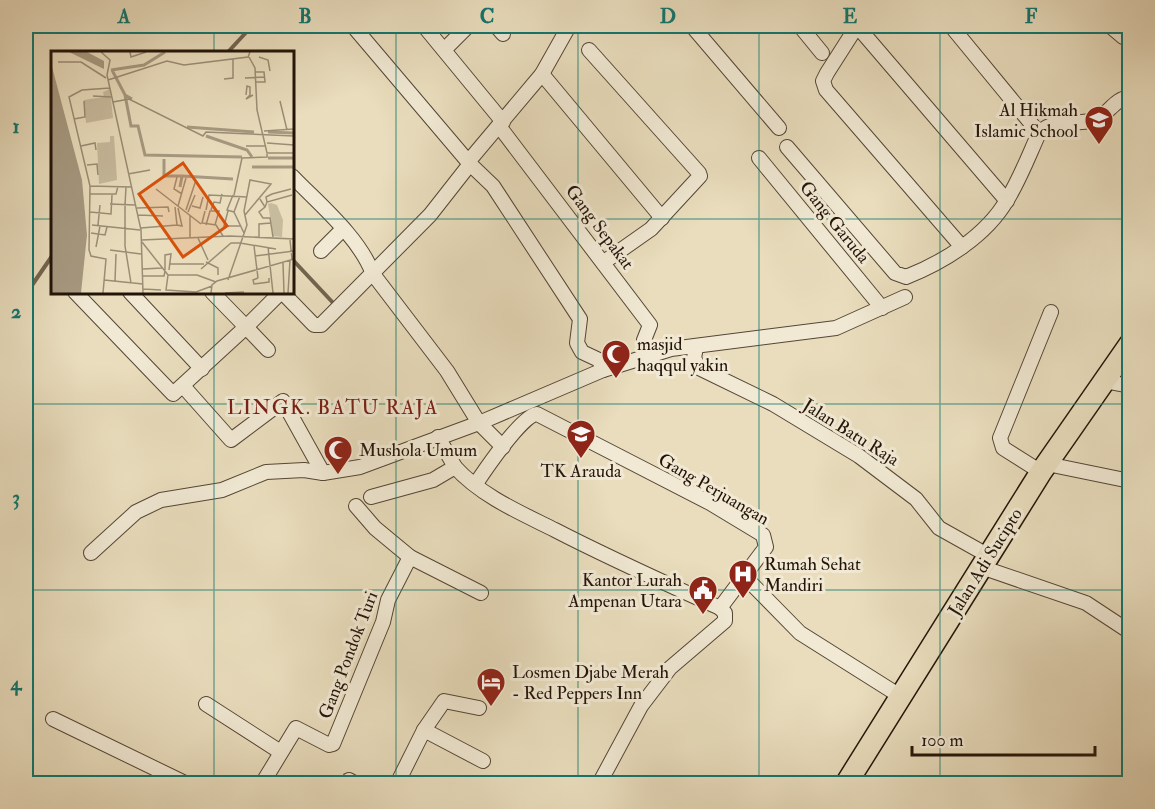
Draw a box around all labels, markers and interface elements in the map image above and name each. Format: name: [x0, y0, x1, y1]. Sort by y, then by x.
text: A: [117, 4, 131, 29]
text: B: [298, 4, 312, 29]
text: C: [480, 4, 494, 29]
text: D: [660, 4, 676, 29]
text: E: [843, 4, 858, 29]
text: F: [1025, 4, 1038, 29]
inset map: [51, 51, 294, 294]
place label: Al Hikmah Islamic School: [974, 99, 1079, 143]
school or university icon: Al Hikmah Islamic School: [1083, 104, 1115, 146]
text: 1: [12, 114, 20, 139]
street label: Gang Garuda: [794, 177, 875, 269]
street label: Gang Sepakat: [560, 180, 639, 274]
text: 2: [11, 299, 21, 324]
place label: masjid haqqul yakin: [637, 333, 728, 377]
mosque icon: masjid haqqul yakin: [600, 338, 632, 380]
street label: Jalan Batu Raja: [797, 393, 904, 471]
district label: LINGK. BATU RAJA: [227, 395, 439, 420]
school or university icon: TK Arauda: [565, 418, 597, 460]
mosque icon: Mushola Umum: [322, 434, 354, 476]
place label: Mushola Umum: [359, 439, 477, 462]
street label: Gang Perjuangan: [654, 448, 773, 531]
place label: TK Arauda: [541, 460, 622, 483]
text: 3: [12, 485, 20, 510]
street label: Jalan Adi Sucipto: [943, 504, 1028, 621]
place label: Rumah Sehat Mandiri: [764, 553, 861, 597]
hospital icon: Rumah Sehat Mandiri: [727, 558, 759, 600]
place label: Kantor Lurah Ampenan Utara: [567, 569, 683, 613]
public building icon: Kantor Lurah Ampenan Utara: [687, 574, 719, 616]
street label: Gang Pondok Turi: [314, 588, 383, 722]
place label: Losmen Djabe Merah - Red Peppers Inn: [512, 661, 670, 705]
hotel icon: Losmen Djabe Merah - Red Peppers Inn: [475, 666, 507, 708]
text: 4: [10, 671, 23, 696]
scale bar: [912, 719, 1095, 757]
text: 100 m: [921, 729, 964, 752]

